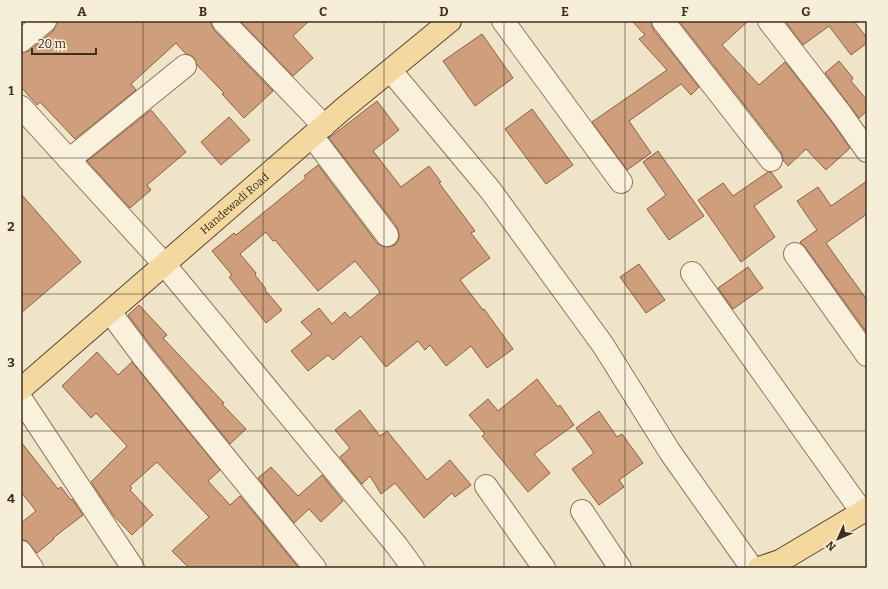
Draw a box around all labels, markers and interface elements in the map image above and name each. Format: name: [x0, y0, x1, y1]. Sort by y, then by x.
text: A: [77, 4, 87, 19]
text: B: [199, 4, 207, 19]
text: C: [319, 4, 327, 19]
text: D: [439, 4, 449, 19]
text: E: [561, 4, 569, 19]
text: F: [681, 4, 689, 19]
text: G: [801, 4, 811, 19]
scale bar: [32, 30, 96, 56]
text: 20 m: [38, 37, 67, 51]
text: 1: [8, 83, 14, 98]
street label: Handewadi Road: [198, 170, 272, 237]
text: 2: [7, 219, 15, 234]
text: 3: [7, 355, 15, 370]
text: 4: [7, 491, 15, 506]
north arrow: [818, 519, 858, 559]
text: N: [823, 538, 839, 553]

